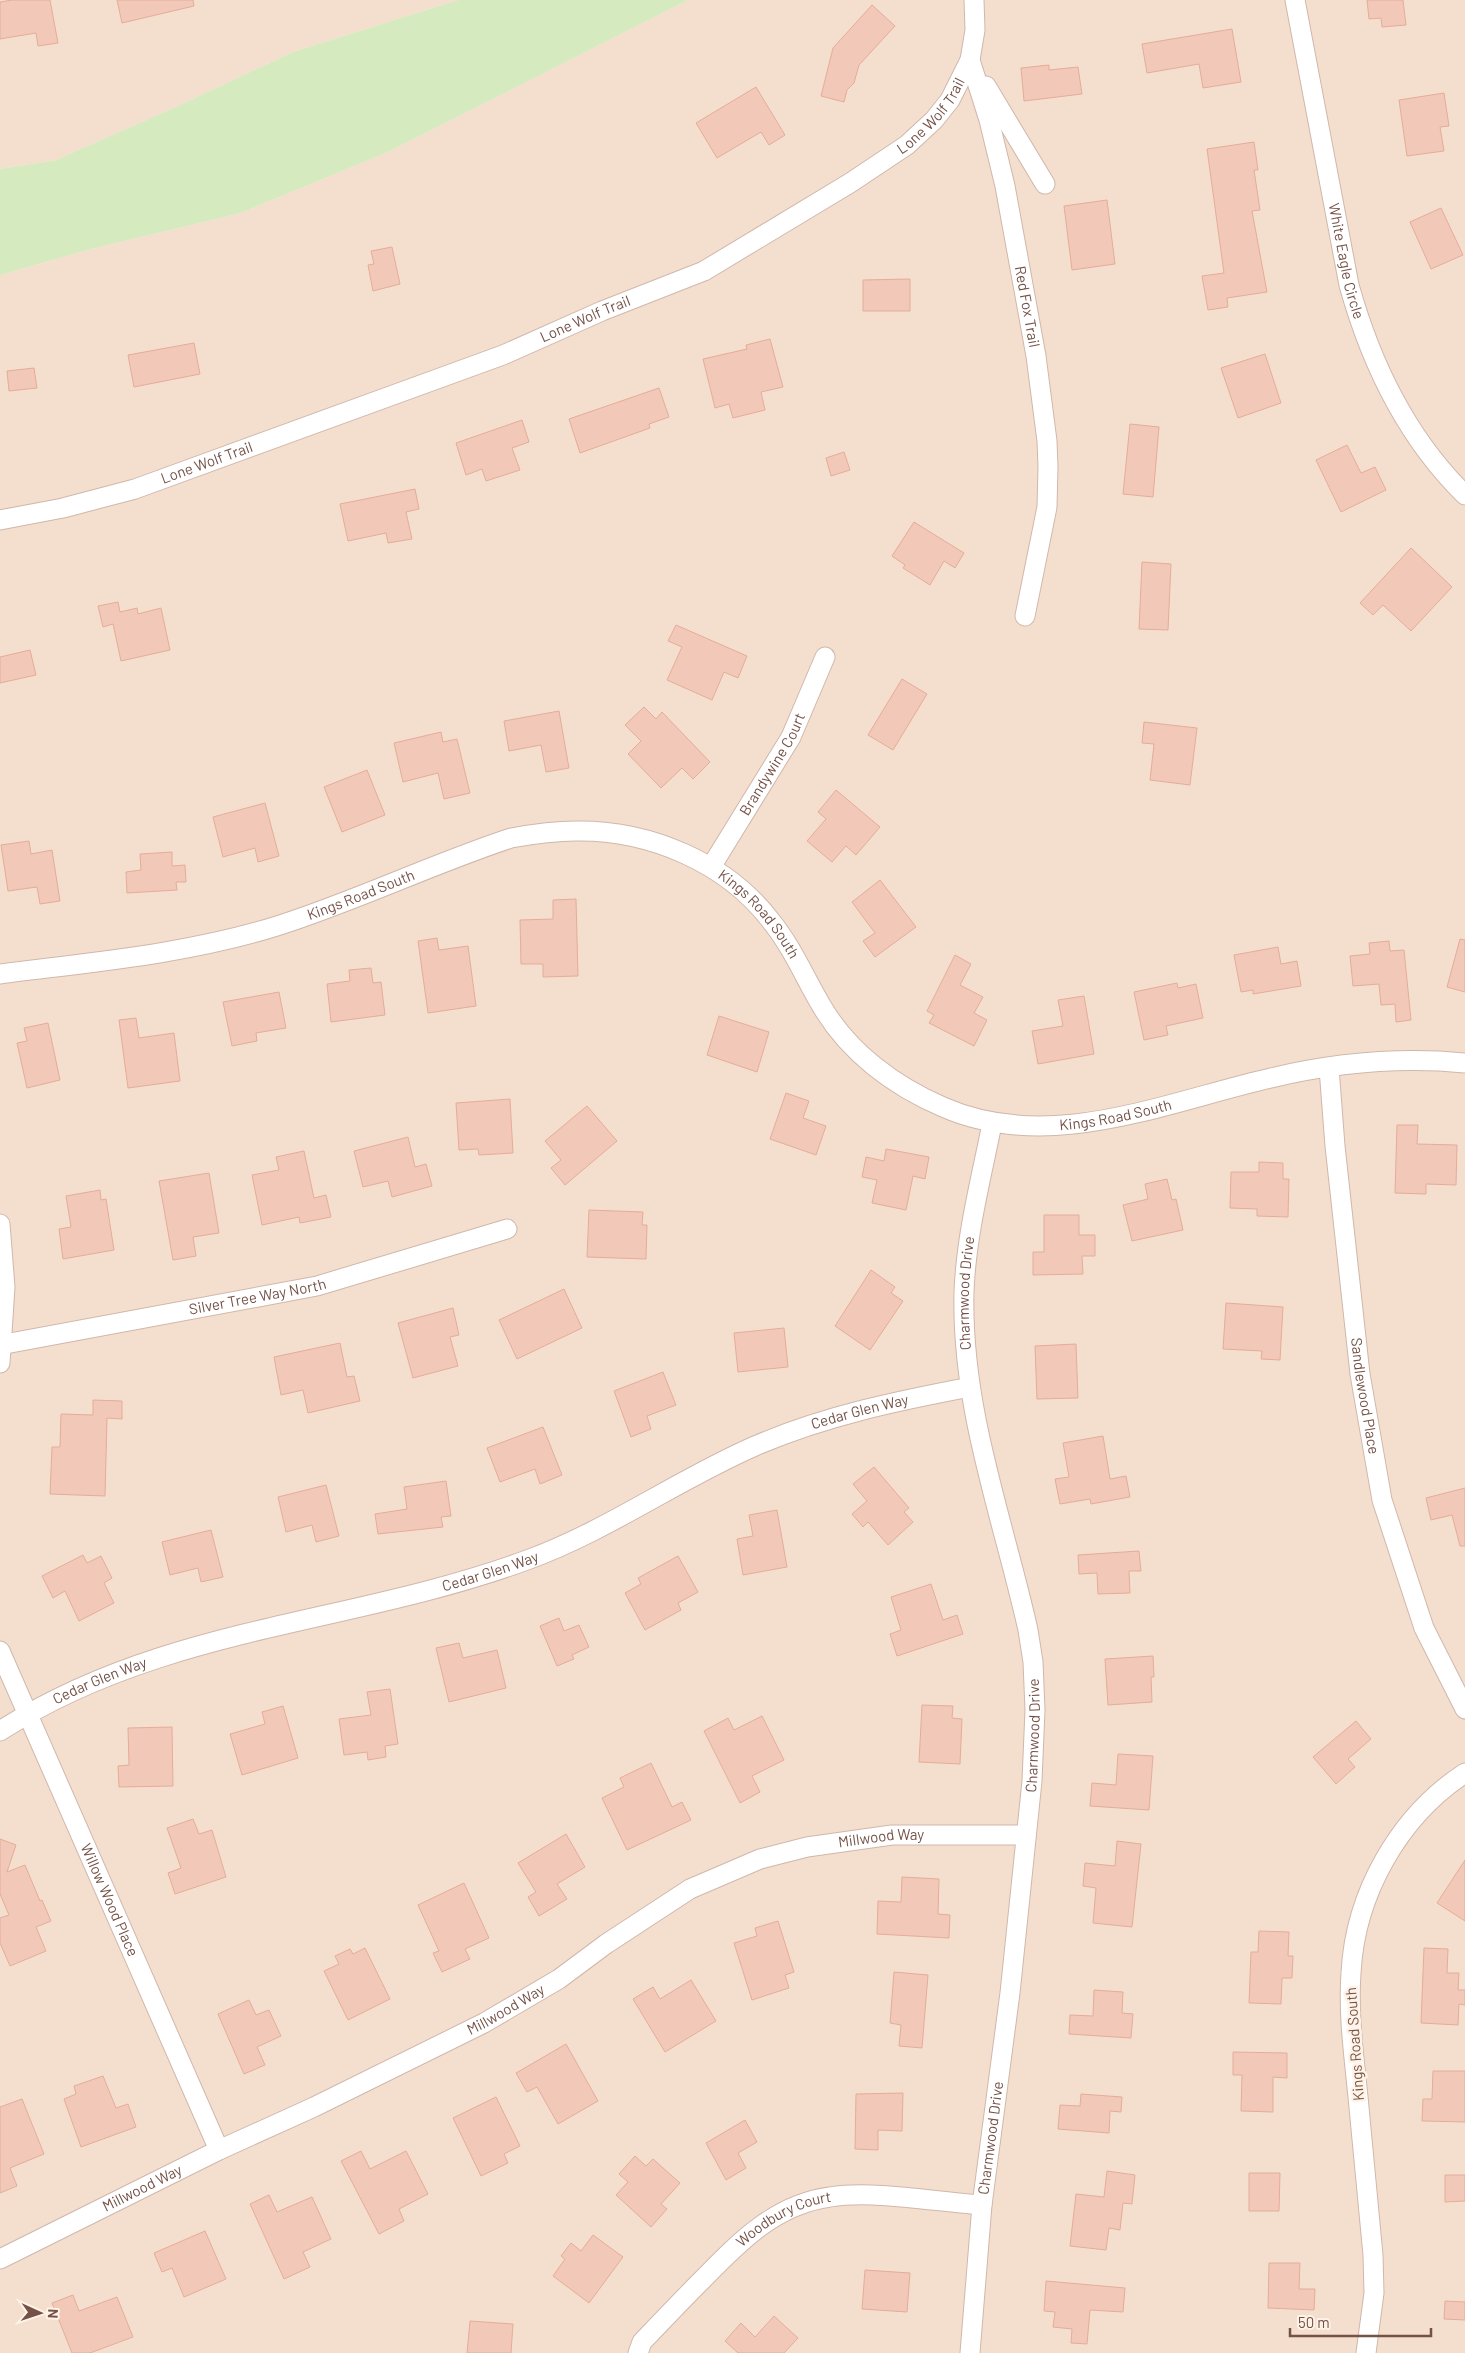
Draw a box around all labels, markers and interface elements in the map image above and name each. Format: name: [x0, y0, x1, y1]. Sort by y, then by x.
street label: Lone Wolf Trail: [893, 74, 968, 157]
street label: White Eagle Circle: [1326, 201, 1369, 321]
street label: Red Fox Trail: [1012, 264, 1044, 349]
street label: Lone Wolf Trail: [537, 291, 632, 345]
street label: Lone Wolf Trail: [158, 437, 255, 487]
street label: Brandywine Court: [735, 710, 808, 818]
street label: Kings Road South: [304, 865, 417, 923]
street label: Kings Road South: [715, 865, 804, 961]
street label: Kings Road South: [1059, 1095, 1173, 1133]
street label: Charmwood Drive: [954, 1235, 978, 1351]
street label: Silver Tree Way North: [187, 1274, 328, 1318]
street label: Sandlewood Place: [1348, 1337, 1384, 1455]
street label: Cedar Glen Way: [808, 1390, 910, 1432]
street label: Cedar Glen Way: [440, 1547, 541, 1594]
street label: Cedar Glen Way: [49, 1653, 149, 1707]
street label: Charmwood Drive: [1021, 1678, 1043, 1793]
street label: Millwood Way: [837, 1825, 924, 1851]
street label: Willow Wood Place: [78, 1840, 143, 1959]
street label: Millwood Way: [464, 1980, 547, 2038]
street label: Kings Road South: [1341, 1987, 1367, 2102]
street label: Charmwood Drive: [973, 2080, 1006, 2196]
street label: Millwood Way: [99, 2160, 185, 2215]
street label: Woodbury Court: [732, 2187, 832, 2250]
north arrow: [15, 2288, 65, 2338]
scale bar: [1290, 2306, 1431, 2338]
text: N: [45, 2309, 62, 2319]
text: 50 m: [1298, 2313, 1330, 2331]

